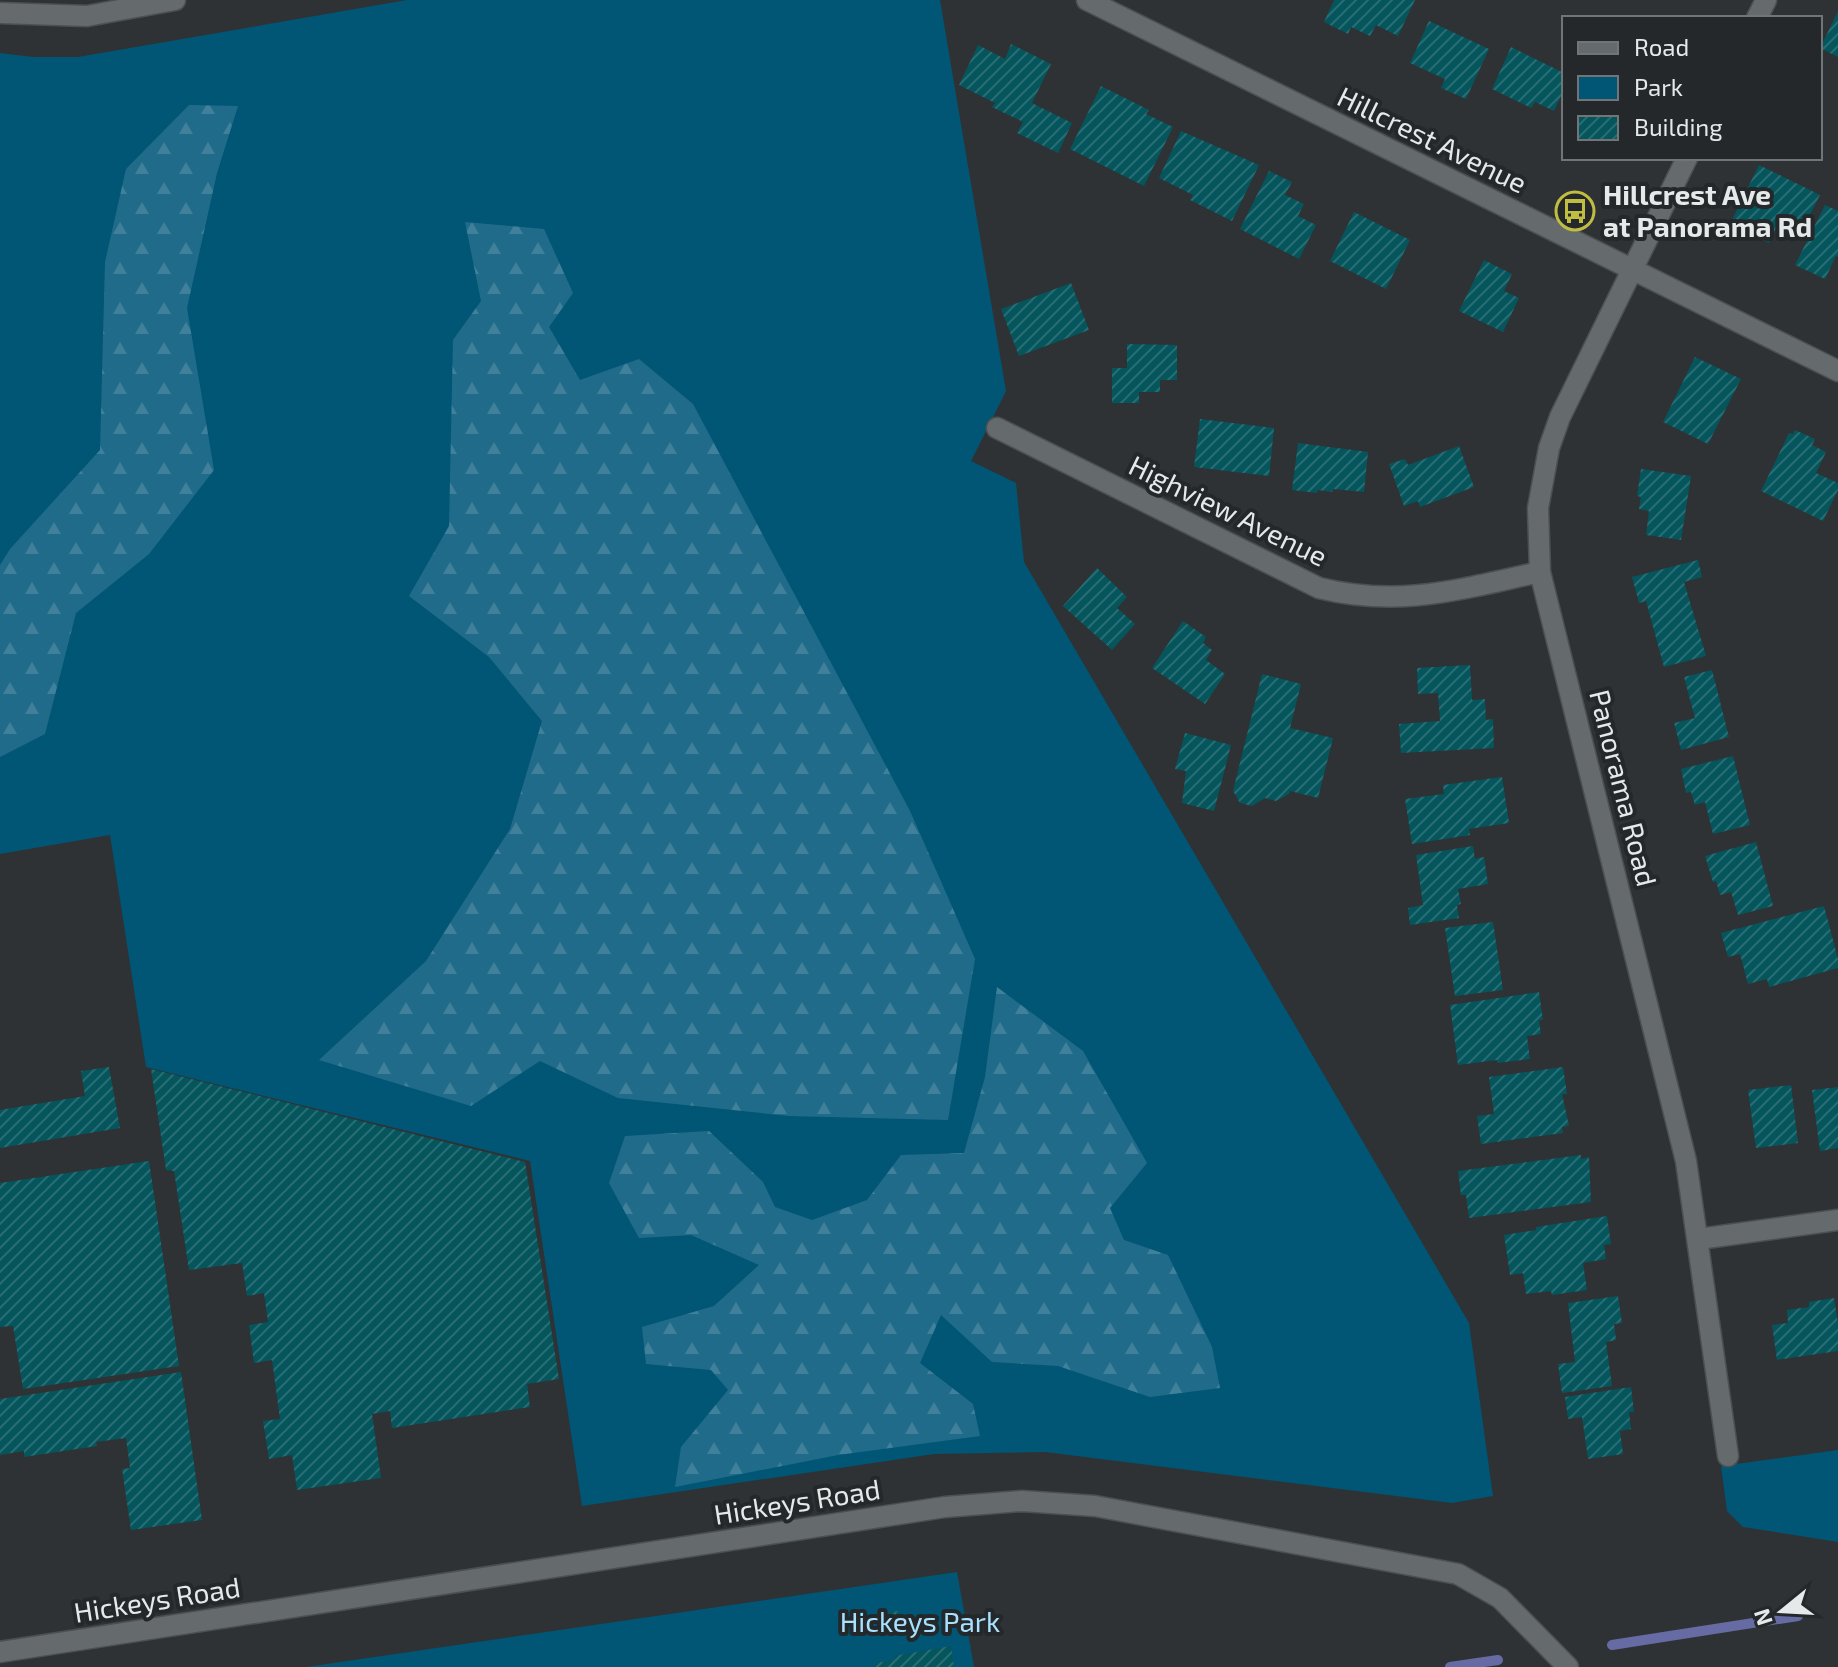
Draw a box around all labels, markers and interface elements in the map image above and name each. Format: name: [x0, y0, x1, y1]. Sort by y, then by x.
legend: [1562, 16, 1822, 160]
text: Road: [1634, 32, 1689, 61]
text: Park: [1634, 72, 1683, 101]
street label: Hillcrest Avenue: [1332, 79, 1533, 200]
text: Building: [1634, 112, 1723, 141]
place label: Hillcrest Ave at Panorama Rd: [1603, 177, 1812, 243]
bus stop icon: Hillcrest Ave at Panorama Rd: [1554, 190, 1596, 232]
street label: Highview Avenue: [1124, 447, 1333, 573]
street label: Panorama Road: [1583, 686, 1665, 889]
street label: Hickeys Road: [711, 1471, 882, 1531]
street label: Hickeys Road: [71, 1569, 242, 1629]
north arrow: [1742, 1571, 1822, 1651]
park label: Hickeys Park: [840, 1604, 1000, 1638]
text: N: [1747, 1606, 1777, 1629]

